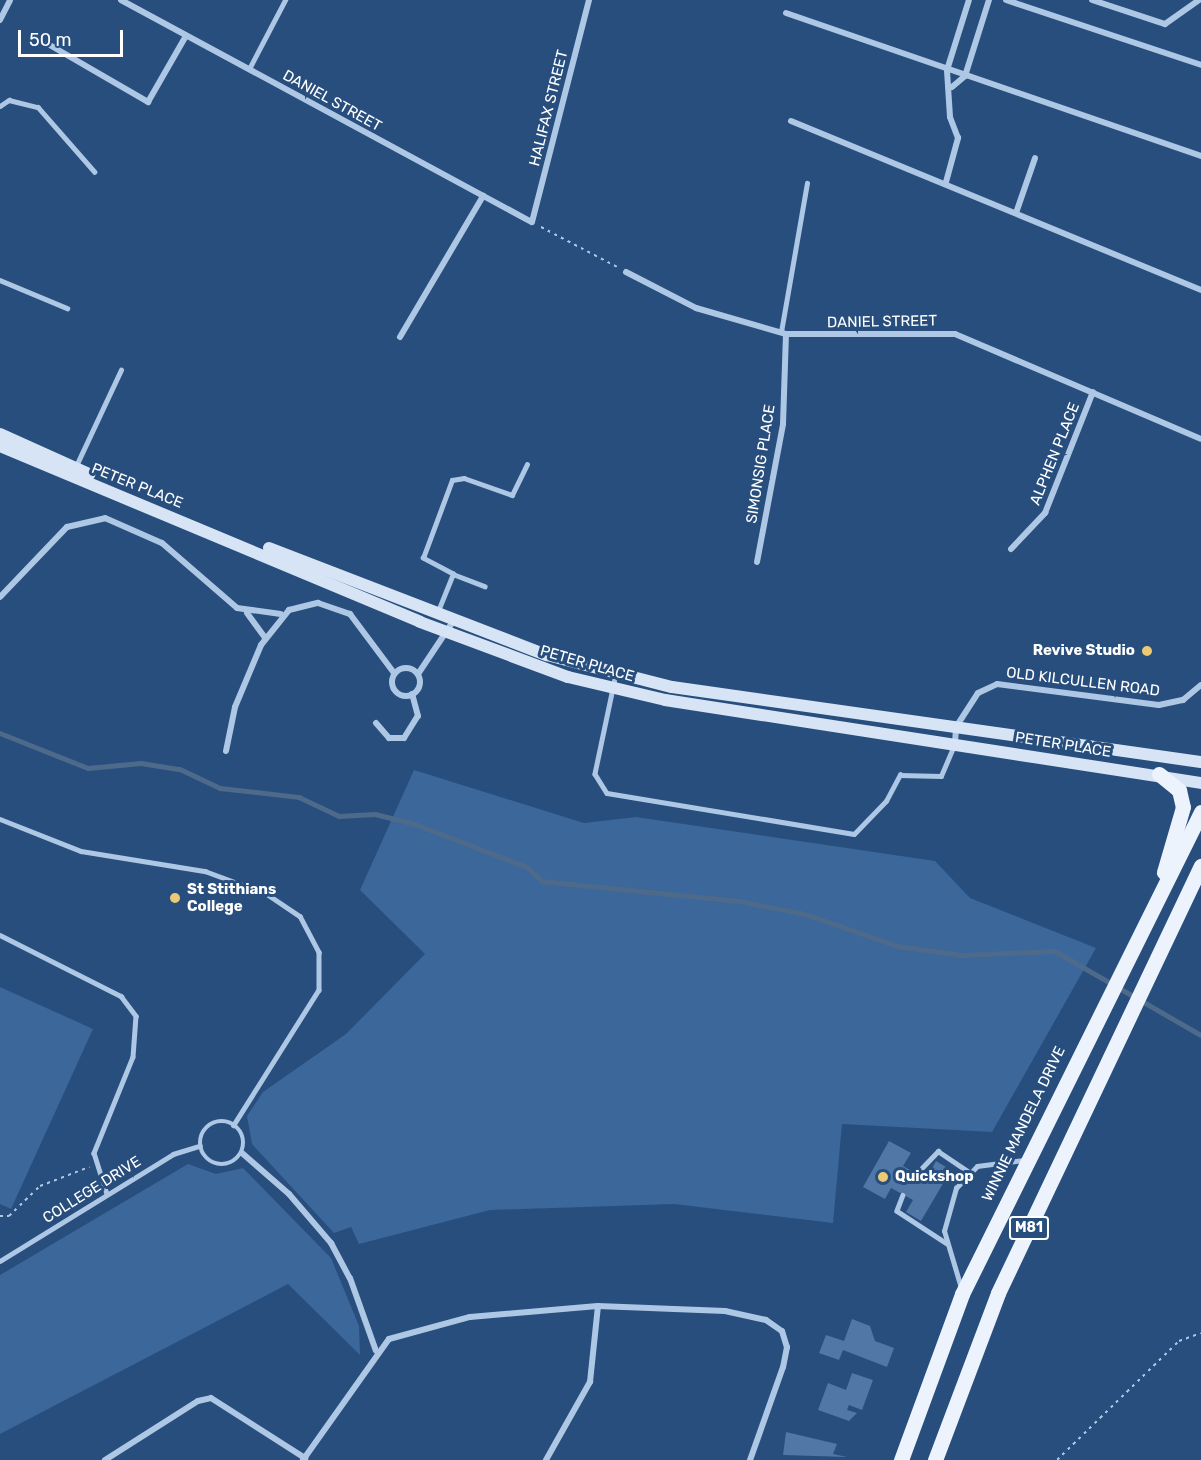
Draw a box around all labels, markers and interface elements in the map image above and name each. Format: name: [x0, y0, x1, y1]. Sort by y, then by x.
scale bar: [21, 18, 126, 56]
text: 50 m: [29, 29, 72, 51]
street label: HALIFAX STREET: [526, 48, 572, 168]
street label: DANIEL STREET: [279, 66, 385, 136]
street label: DANIEL STREET: [827, 312, 937, 332]
street label: ALPHEN PLACE: [1026, 400, 1084, 508]
street label: SIMONSIG PLACE: [743, 403, 779, 525]
street label: PETER PLACE: [89, 459, 185, 513]
street label: PETER PLACE: [538, 642, 636, 686]
place label: Revive Studio: [1033, 642, 1135, 660]
marker: Revive Studio: [1140, 644, 1154, 658]
street label: OLD KILCULLEN ROAD: [1005, 664, 1161, 700]
street label: PETER PLACE: [1014, 729, 1112, 761]
place label: St Stithians College: [187, 880, 276, 915]
marker: St Stithians College: [168, 891, 182, 905]
street label: WINNIE MANDELA DRIVE: [978, 1043, 1070, 1205]
street label: COLLEGE DRIVE: [40, 1153, 144, 1227]
place label: Quickshop: [895, 1168, 974, 1186]
marker: Quickshop: [876, 1170, 890, 1184]
road number: M81: [1008, 1217, 1050, 1239]

